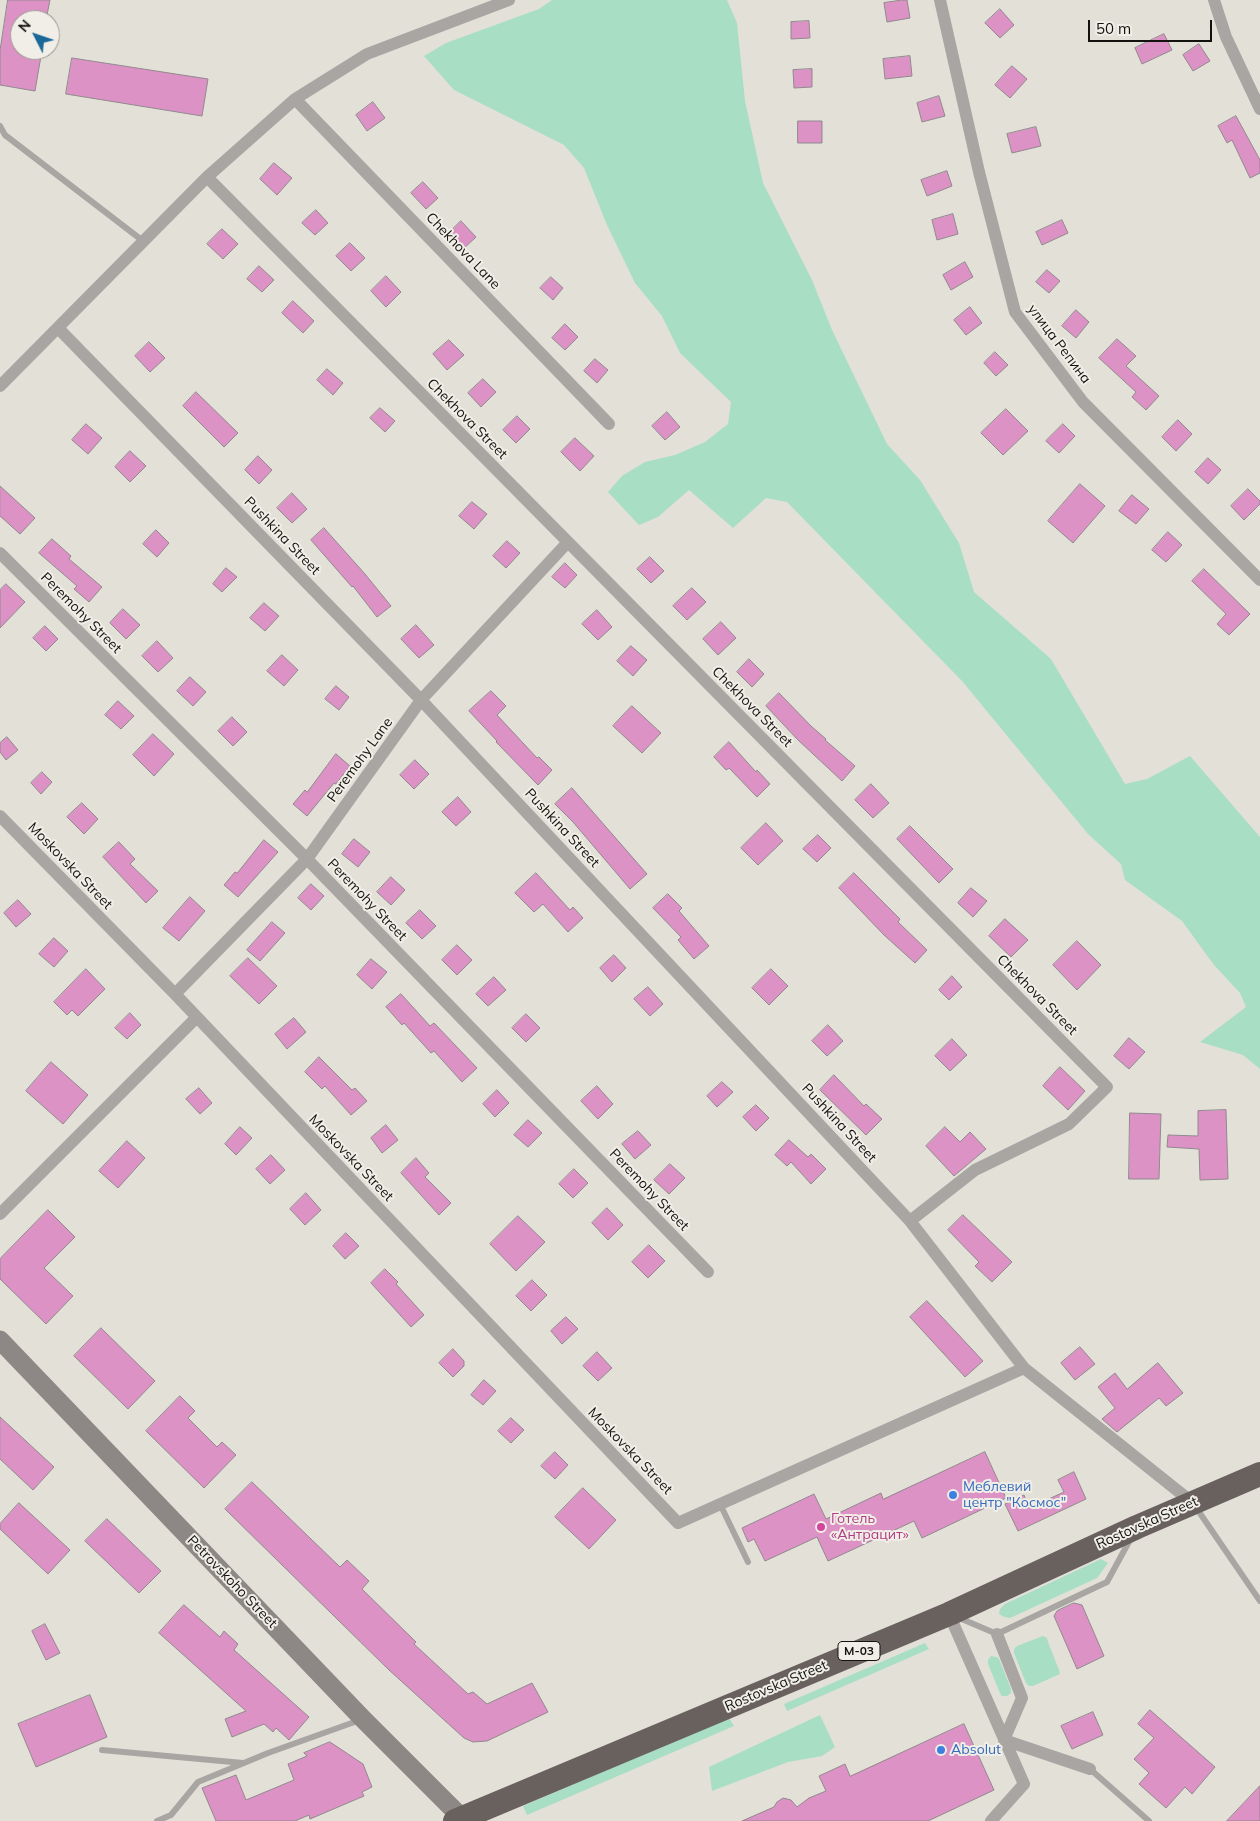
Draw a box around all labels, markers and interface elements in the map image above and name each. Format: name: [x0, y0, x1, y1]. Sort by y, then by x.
north arrow: [10, 10, 60, 60]
scale bar: [1090, 10, 1214, 42]
text: N: [14, 16, 35, 36]
text: 50 m: [1096, 19, 1131, 38]
street label: Chekhova Lane: [422, 209, 504, 293]
street label: улица Репина: [1024, 301, 1094, 387]
street label: Chekhova Street: [423, 375, 511, 463]
street label: Pushkina Street: [241, 494, 323, 578]
street label: Peremohy Street: [37, 569, 125, 657]
street label: Chekhova Street: [708, 663, 796, 751]
street label: Peremohy Lane: [324, 714, 396, 806]
street label: Pushkina Street: [521, 785, 603, 871]
street label: Moskovska Street: [24, 819, 116, 913]
street label: Peremohy Street: [324, 856, 410, 944]
street label: Chekhova Street: [993, 951, 1081, 1039]
street label: Pushkina Street: [798, 1080, 880, 1166]
street label: Moskovska Street: [305, 1111, 397, 1205]
street label: Peremohy Street: [606, 1146, 692, 1234]
street label: Moskovska Street: [584, 1404, 676, 1498]
place label: Меблевий центр "Космос": [963, 1479, 1066, 1511]
marker: Меблевий центр "Космос": [947, 1489, 959, 1501]
street label: Rostovska Street: [1094, 1493, 1200, 1553]
place label: Готель «Антрацит»: [831, 1511, 909, 1544]
marker: Готель «Антрацит»: [815, 1521, 827, 1533]
street label: Petrovskoho Street: [184, 1532, 280, 1632]
road number: М-03: [838, 1642, 880, 1660]
street label: Rostovska Street: [722, 1657, 830, 1715]
place label: Absolut: [951, 1742, 1001, 1758]
marker: Absolut: [935, 1744, 947, 1756]

